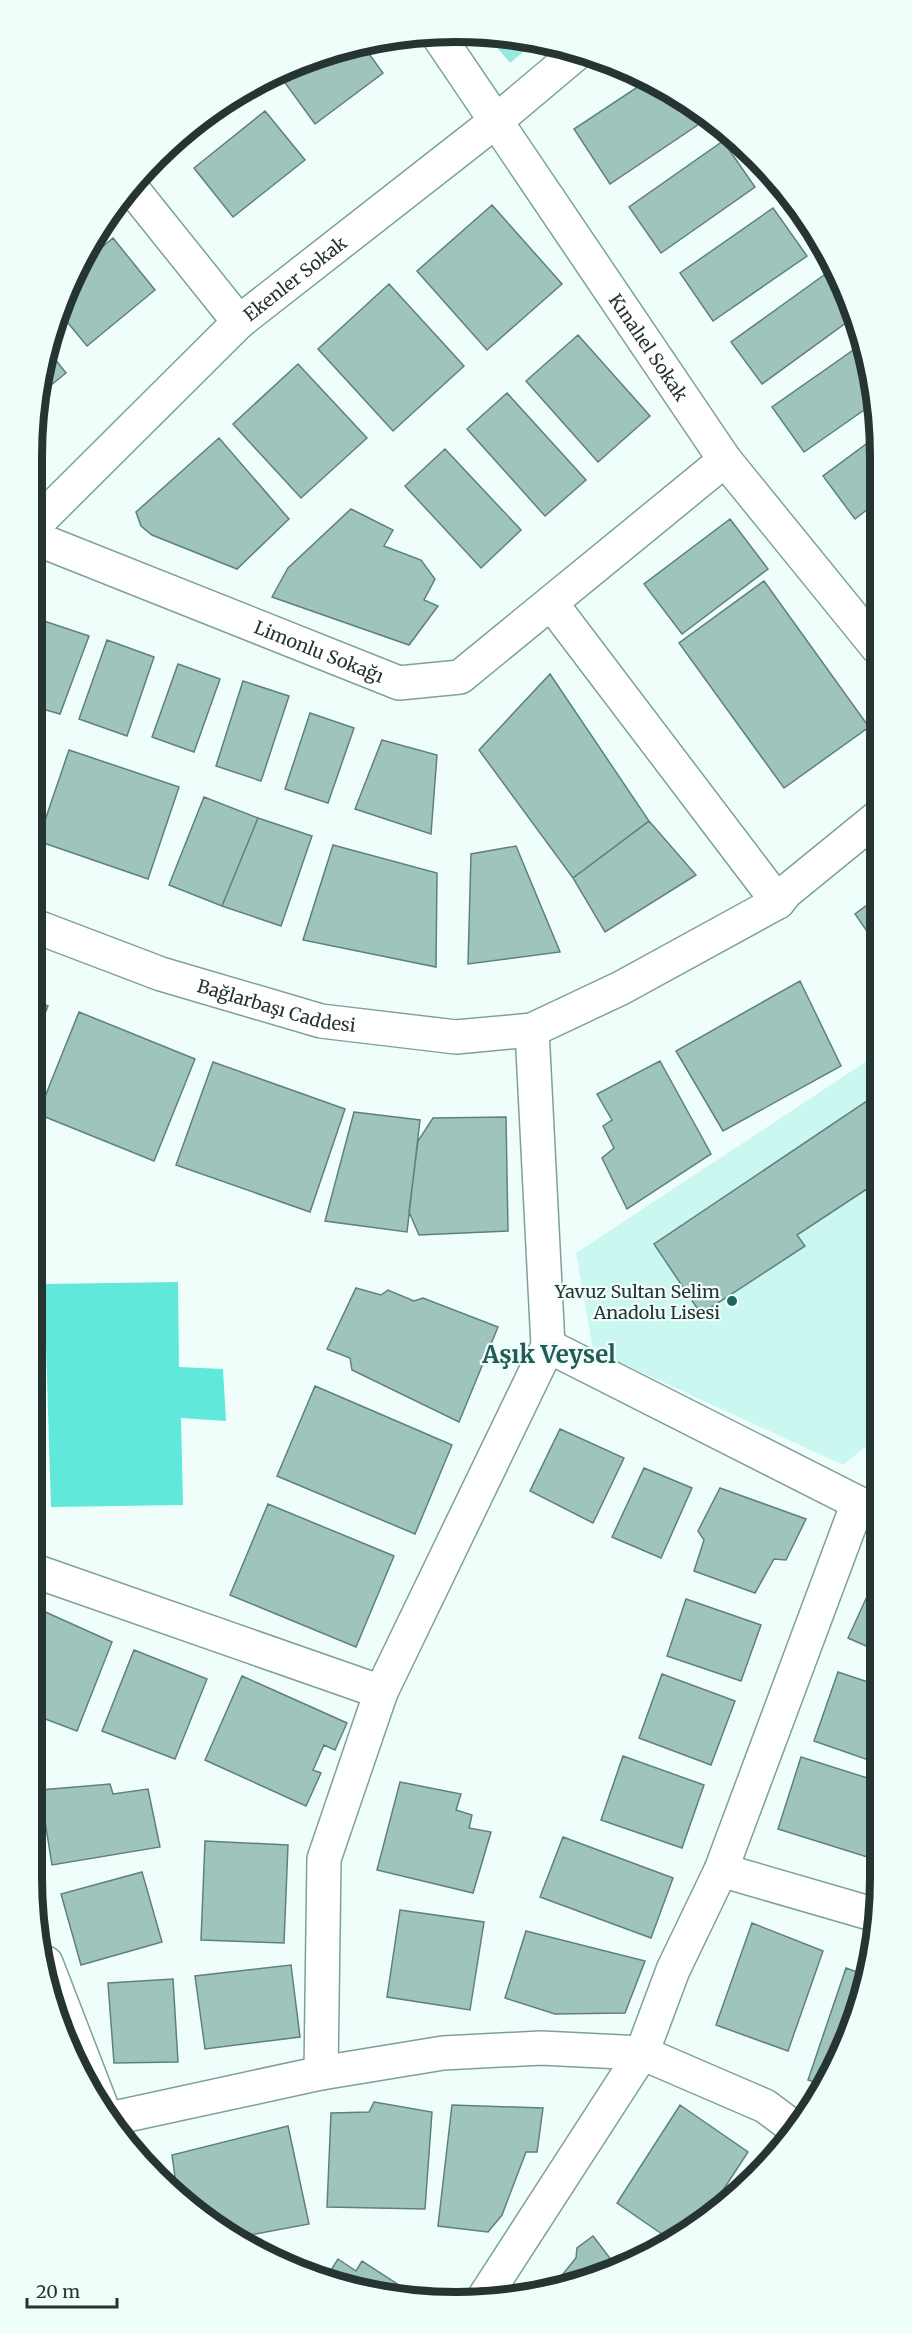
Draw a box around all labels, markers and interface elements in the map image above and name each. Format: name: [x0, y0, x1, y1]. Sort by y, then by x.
street label: Ekenler Sokak: [239, 230, 352, 326]
street label: Kınalıel Sokak: [604, 289, 693, 406]
street label: Limonlu Sokağı: [251, 615, 387, 687]
street label: Bağlarbaşı Caddesi: [195, 974, 357, 1037]
place label: Yavuz Sultan Selim Anadolu Lisesi: [554, 1280, 720, 1324]
marker: Yavuz Sultan Selim Anadolu Lisesi: [725, 1294, 739, 1308]
district label: Aşık Veysel: [481, 1339, 616, 1370]
scale bar: [27, 2271, 117, 2309]
text: 20 m: [36, 2280, 80, 2303]

